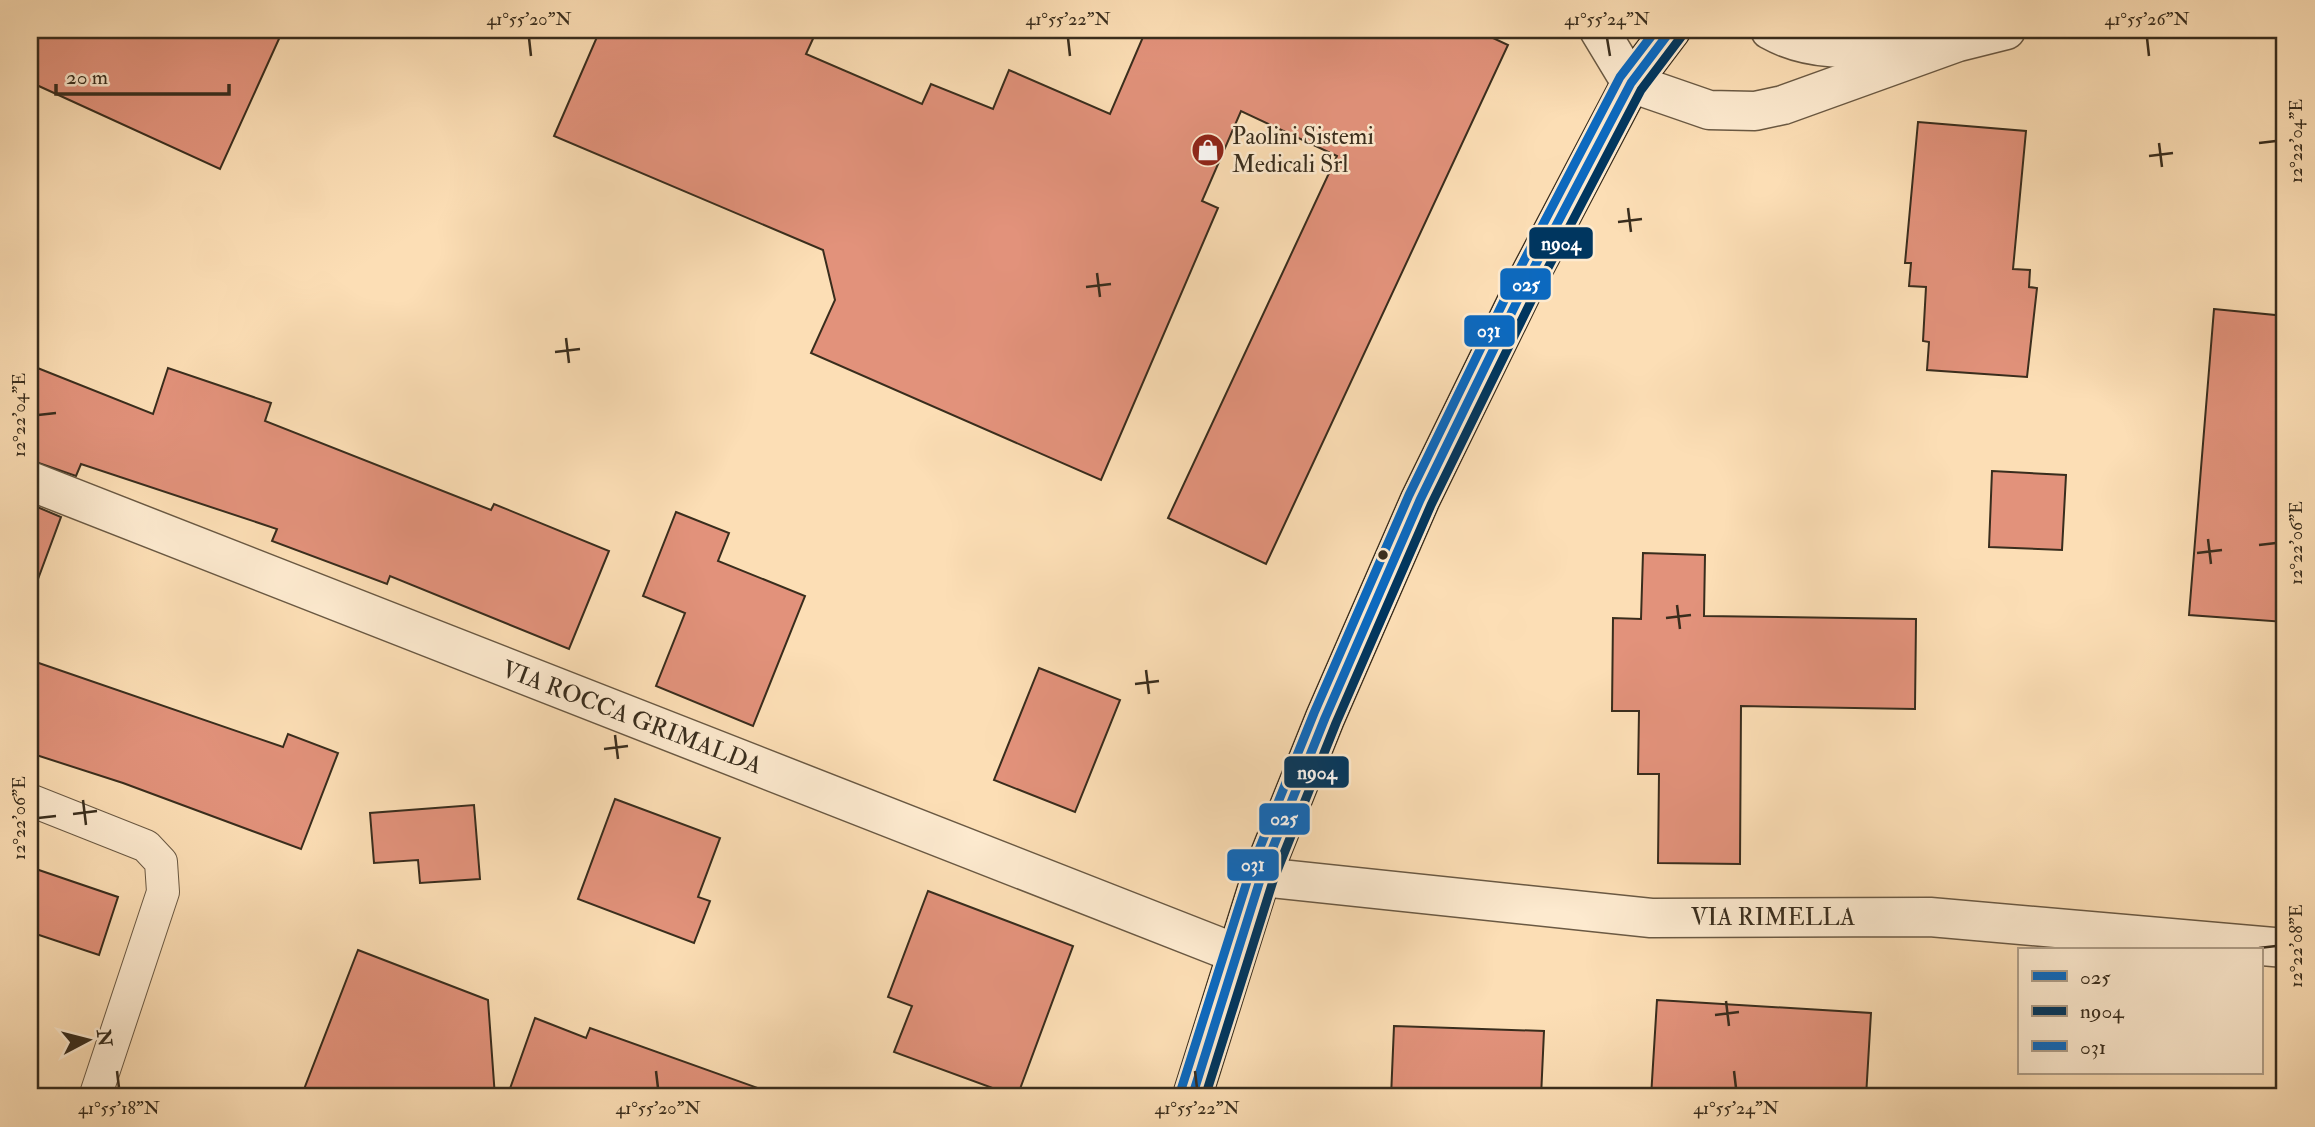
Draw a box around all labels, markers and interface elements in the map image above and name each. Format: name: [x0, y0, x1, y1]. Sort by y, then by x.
text: 41°55'20"N: [486, 8, 572, 31]
text: 41°55'22"N: [1025, 8, 1111, 31]
text: 41°55'24"N: [1564, 8, 1650, 31]
text: 41°55'26"N: [2104, 8, 2190, 31]
scale bar: [56, 52, 229, 96]
text: 20 m: [66, 64, 108, 91]
text: 12°22'04"E: [2285, 99, 2308, 183]
place label: Paolini Sistemi Medicali Srl: [1232, 121, 1374, 180]
shop icon: Paolini Sistemi Medicali Srl: [1189, 131, 1227, 169]
line badge: n904: [1528, 226, 1594, 260]
text: n904: [1540, 232, 1582, 256]
line badge: 025: [1499, 267, 1552, 301]
text: 025: [1512, 273, 1540, 297]
line badge: 031: [1463, 314, 1516, 348]
text: 031: [1477, 319, 1501, 343]
text: 12°22'04"E: [8, 373, 31, 457]
text: 12°22'06"E: [2285, 501, 2308, 585]
unlabelled marker: [1376, 548, 1390, 562]
street label: VIA ROCCA GRIMALDA: [497, 654, 766, 781]
line badge: n904: [1283, 755, 1350, 789]
text: n904: [1296, 761, 1338, 785]
text: 12°22'06"E: [8, 776, 31, 860]
line badge: 025: [1258, 802, 1311, 836]
text: 025: [1270, 807, 1298, 831]
line badge: 031: [1226, 848, 1280, 882]
text: 031: [1241, 853, 1265, 877]
street label: VIA RIMELLA: [1691, 902, 1855, 933]
text: 12°22'08"E: [2285, 904, 2308, 988]
legend: [2018, 948, 2262, 1074]
text: 025: [2080, 964, 2111, 991]
text: n904: [2080, 998, 2125, 1025]
north arrow: [52, 1004, 122, 1074]
text: N: [91, 1027, 117, 1049]
text: 031: [2080, 1034, 2106, 1061]
text: 41°55'18"N: [78, 1097, 160, 1120]
text: 41°55'20"N: [615, 1097, 701, 1120]
text: 41°55'22"N: [1154, 1097, 1240, 1120]
text: 41°55'24"N: [1693, 1097, 1779, 1120]

